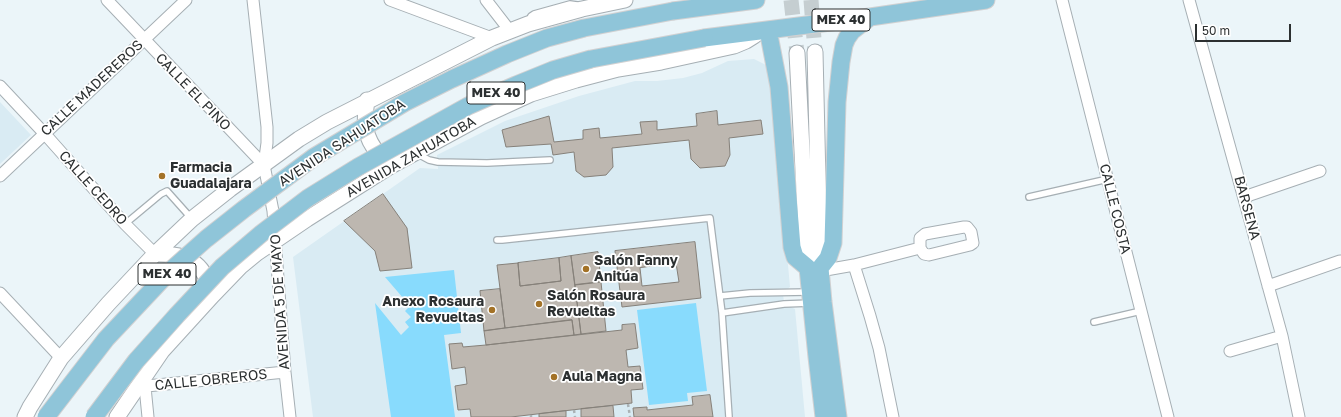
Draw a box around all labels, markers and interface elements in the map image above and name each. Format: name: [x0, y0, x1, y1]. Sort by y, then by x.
road number: MEX 40: [812, 9, 870, 31]
scale bar: [1197, 16, 1293, 42]
text: 50 m: [1202, 23, 1230, 38]
street label: CALLE MADEREROS: [38, 36, 146, 140]
street label: CALLE EL PINO: [152, 50, 234, 134]
road number: MEX 40: [467, 82, 525, 104]
street label: AVENIDA SAHUATOBA: [276, 96, 408, 190]
street label: AVENIDA ZAHUATOBA: [343, 113, 479, 201]
street label: CALLE CEDRO: [55, 147, 131, 229]
place label: Farmacia Guadalajara: [170, 160, 252, 192]
street label: CALLE COSTA: [1096, 162, 1134, 256]
marker: Farmacia Guadalajara: [157, 171, 167, 181]
street label: BARSENA: [1230, 174, 1264, 242]
street label: AVENIDA 5 DE MAYO: [267, 234, 293, 370]
place label: Salón Fanny Anitúa: [594, 253, 678, 286]
road number: MEX 40: [138, 263, 196, 285]
marker: Salón Fanny Anitúa: [581, 264, 591, 274]
place label: Salón Rosaura Revueltas: [547, 288, 645, 320]
place label: Anexo Rosaura Revueltas: [382, 294, 484, 326]
marker: Salón Rosaura Revueltas: [534, 299, 544, 309]
marker: Anexo Rosaura Revueltas: [487, 305, 497, 315]
street label: CALLE OBREROS: [154, 366, 268, 394]
place label: Aula Magna: [562, 369, 642, 385]
marker: Aula Magna: [549, 372, 559, 382]

